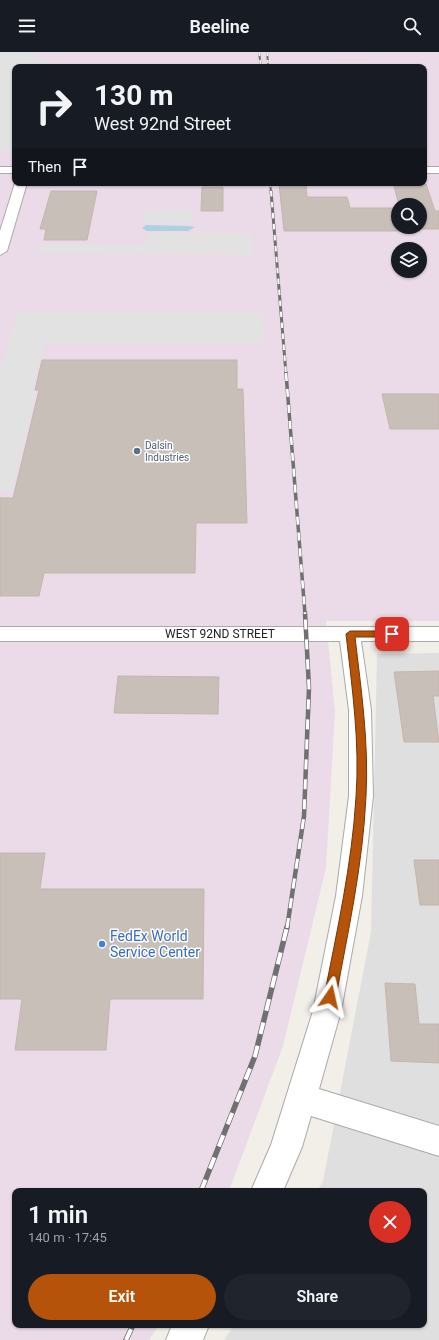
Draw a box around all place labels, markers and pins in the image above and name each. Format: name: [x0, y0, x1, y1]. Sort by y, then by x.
place label: Dalsin Industries: [145, 440, 189, 463]
marker: Dalsin Industries: [132, 446, 142, 456]
pin: [375, 617, 409, 651]
place label: FedEx World Service Center: [110, 928, 200, 960]
marker: FedEx World Service Center: [97, 939, 107, 949]

